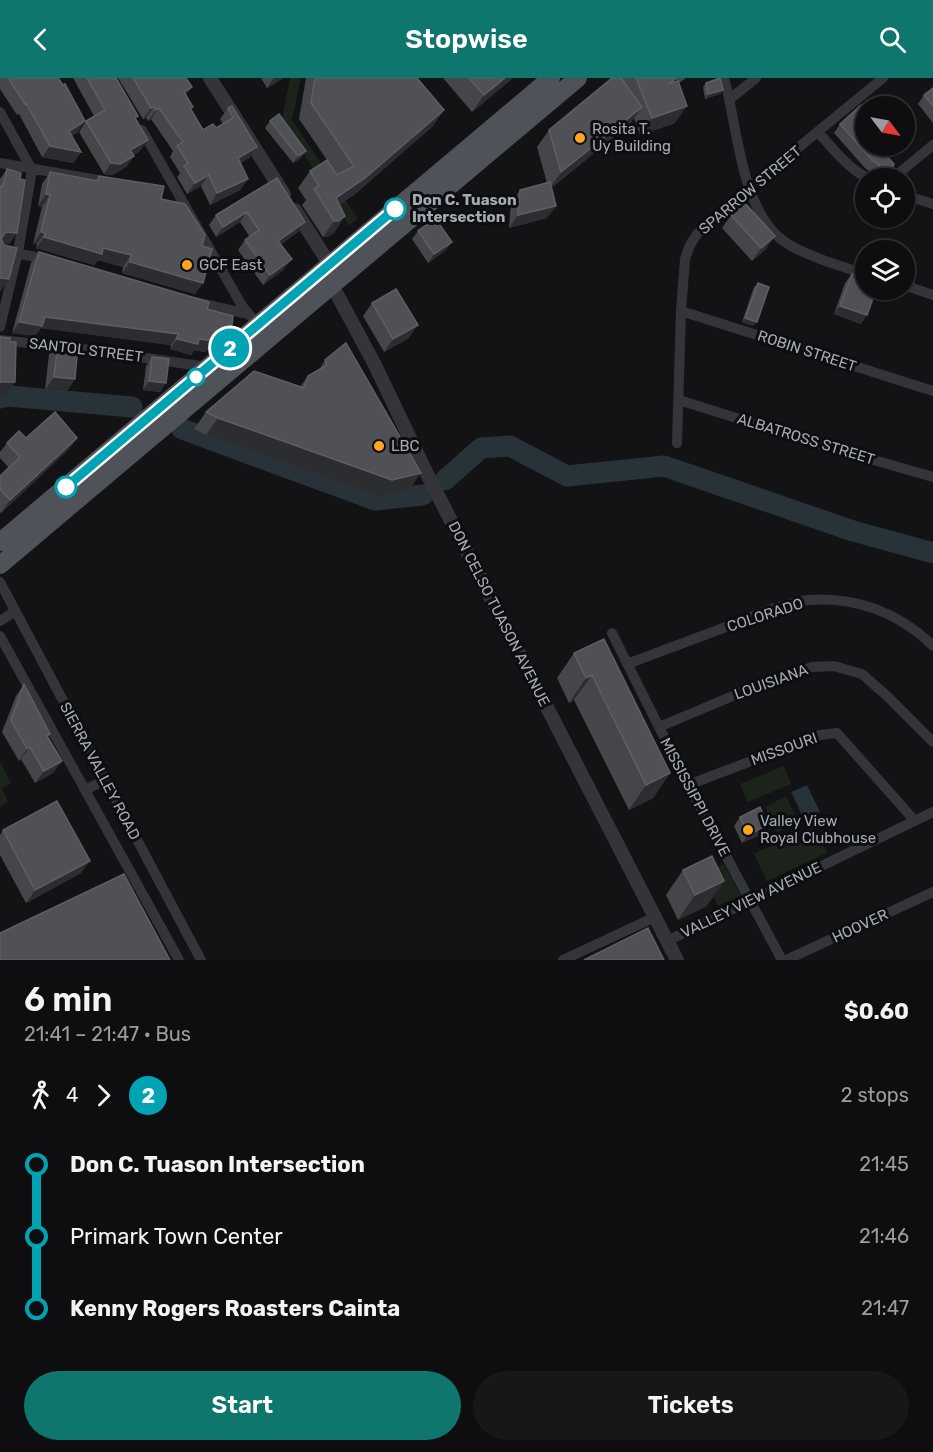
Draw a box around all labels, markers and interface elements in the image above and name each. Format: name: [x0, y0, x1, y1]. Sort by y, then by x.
icon: back: [24, 23, 57, 56]
text: Stopwise: [405, 23, 528, 55]
icon: search: [876, 23, 909, 56]
north arrow: [855, 96, 915, 156]
map controls: [855, 96, 915, 300]
place label: Rosita T. Uy Building: [592, 120, 671, 155]
marker: Rosita T. Uy Building: [573, 131, 587, 145]
street label: SPARROW STREET: [695, 142, 805, 238]
button: locate: [855, 168, 915, 228]
place label: Don C. Tuason Intersection: [412, 191, 517, 226]
marker: Don C. Tuason Intersection: [384, 198, 406, 220]
button: layers: [855, 240, 915, 300]
place label: GCF East: [199, 256, 262, 274]
marker: GCF East: [180, 258, 194, 272]
street label: ROBIN STREET: [755, 327, 859, 376]
line badge: 2: [210, 328, 250, 368]
street label: SANTOL STREET: [28, 334, 144, 366]
text: 2: [223, 336, 237, 361]
unlabelled marker: [187, 368, 205, 386]
street label: ALBATROSS STREET: [735, 410, 877, 469]
place label: LBC: [391, 437, 419, 455]
marker: LBC: [372, 439, 386, 453]
unlabelled marker: [55, 476, 77, 498]
street label: DON CELSO TUASON AVENUE: [444, 518, 554, 710]
street label: COLORADO: [725, 594, 805, 636]
street label: LOUISIANA: [732, 660, 810, 704]
street label: SIERRA VALLEY ROAD: [56, 699, 144, 843]
street label: MISSOURI: [748, 729, 820, 769]
street label: MISSISSIPPI DRIVE: [656, 735, 734, 859]
place label: Valley View Royal Clubhouse: [760, 812, 876, 847]
marker: Valley View Royal Clubhouse: [741, 823, 755, 837]
street label: VALLEY VIEW AVENUE: [678, 858, 824, 942]
street label: HOOVER: [829, 905, 891, 947]
text: 6 min: [24, 980, 112, 1019]
text: $0.60: [844, 998, 909, 1025]
text: 21:41 – 21:47 · Bus: [24, 1022, 191, 1046]
icon: walk: [24, 1079, 57, 1112]
icon: forward: [87, 1079, 120, 1112]
text: 4: [66, 1083, 78, 1107]
text: 2: [141, 1083, 155, 1108]
text: 2 stops: [841, 1083, 909, 1107]
text: Don C. Tuason Intersection: [70, 1151, 365, 1178]
text: 21:45: [859, 1152, 909, 1176]
text: Primark Town Center: [70, 1223, 283, 1250]
text: 21:46: [859, 1224, 909, 1248]
text: Kenny Rogers Roasters Cainta: [70, 1295, 400, 1322]
text: 21:47: [861, 1296, 909, 1320]
button: Start: [24, 1371, 461, 1440]
button: Tickets: [473, 1371, 909, 1440]

